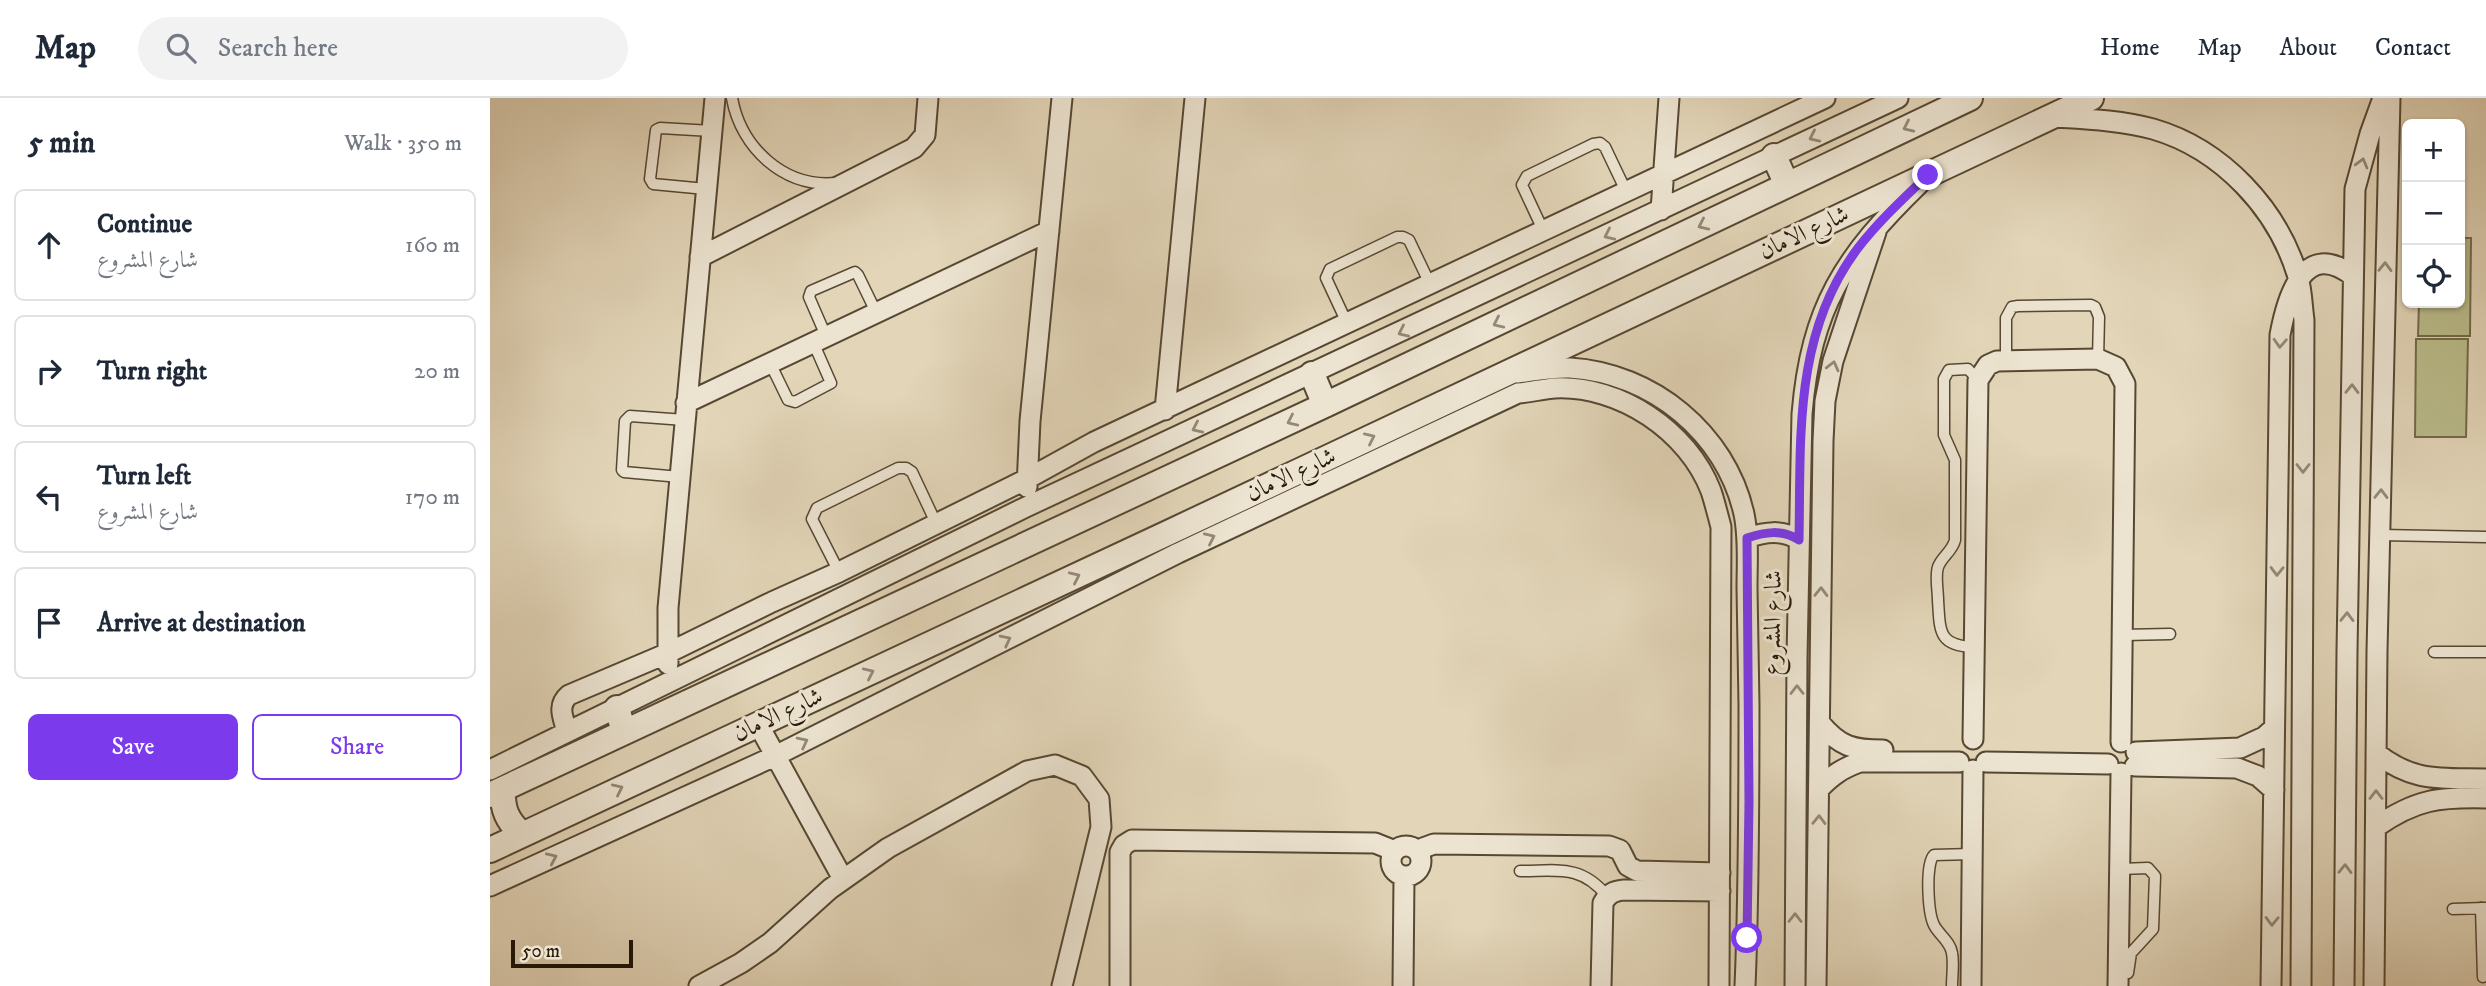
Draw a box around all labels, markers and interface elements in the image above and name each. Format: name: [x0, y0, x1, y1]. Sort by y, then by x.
search box: [138, 17, 628, 80]
text: Map: [35, 28, 96, 69]
icon: search: [162, 29, 200, 67]
text: Search here: [218, 32, 338, 65]
text: Home: [2100, 33, 2159, 63]
text: Map: [2197, 33, 2242, 63]
text: About: [2280, 33, 2337, 63]
text: Contact: [2375, 33, 2451, 63]
one-way arrow: [1903, 119, 1916, 133]
map controls: [2402, 119, 2465, 308]
button: +: [2402, 119, 2465, 182]
text: 5 min: [28, 125, 95, 162]
text: Walk · 350 m: [344, 129, 462, 158]
one-way arrow: [1809, 129, 1821, 143]
one-way arrow: [2354, 157, 2368, 169]
route end: [1912, 159, 1943, 190]
button: −: [2402, 182, 2465, 245]
street label: شارع الامان: [1754, 199, 1856, 271]
text: Continue: [97, 208, 192, 241]
one-way arrow: [1698, 217, 1710, 231]
icon: ahead: [30, 226, 68, 264]
one-way arrow: [1603, 227, 1616, 241]
text: 160 m: [405, 231, 460, 260]
button: locate: [2402, 245, 2465, 308]
text: شارع المشروع: [97, 246, 198, 275]
one-way arrow: [2378, 261, 2393, 272]
one-way arrow: [1493, 315, 1505, 329]
one-way arrow: [1398, 323, 1410, 337]
one-way arrow: [2273, 338, 2288, 349]
icon: right: [30, 352, 68, 390]
text: Turn right: [97, 355, 207, 388]
text: 20 m: [414, 357, 460, 386]
one-way arrow: [1825, 360, 1839, 372]
one-way arrow: [2344, 384, 2359, 395]
one-way arrow: [1287, 412, 1299, 426]
one-way arrow: [1191, 420, 1204, 434]
one-way arrow: [1363, 432, 1375, 446]
street label: شارع الامان: [1241, 441, 1343, 513]
text: Turn left: [97, 460, 191, 493]
one-way arrow: [2296, 463, 2311, 474]
icon: left: [30, 478, 68, 516]
text: 170 m: [405, 483, 460, 512]
one-way arrow: [2373, 489, 2388, 500]
text: شارع المشروع: [97, 498, 198, 527]
one-way arrow: [1203, 533, 1215, 547]
one-way arrow: [2269, 565, 2284, 576]
street label: شارع المشروع: [1757, 570, 1793, 676]
one-way arrow: [1068, 571, 1080, 585]
one-way arrow: [1813, 587, 1828, 598]
icon: arrive: [30, 604, 68, 642]
text: Arrive at destination: [97, 607, 306, 640]
one-way arrow: [2339, 611, 2355, 622]
one-way arrow: [999, 634, 1011, 648]
one-way arrow: [862, 667, 874, 681]
street label: شارع الامان: [728, 681, 830, 753]
one-way arrow: [1789, 685, 1805, 695]
button: Save: [28, 714, 238, 780]
button: Share: [252, 714, 462, 780]
one-way arrow: [796, 737, 808, 751]
one-way arrow: [611, 783, 623, 797]
one-way arrow: [2368, 790, 2384, 800]
one-way arrow: [1811, 814, 1827, 825]
one-way arrow: [545, 852, 557, 866]
one-way arrow: [2337, 863, 2353, 874]
one-way arrow: [1787, 912, 1803, 923]
one-way arrow: [2264, 915, 2279, 926]
route start: [1731, 922, 1762, 953]
scale bar: [511, 937, 634, 969]
text: 50 m: [522, 940, 560, 963]

